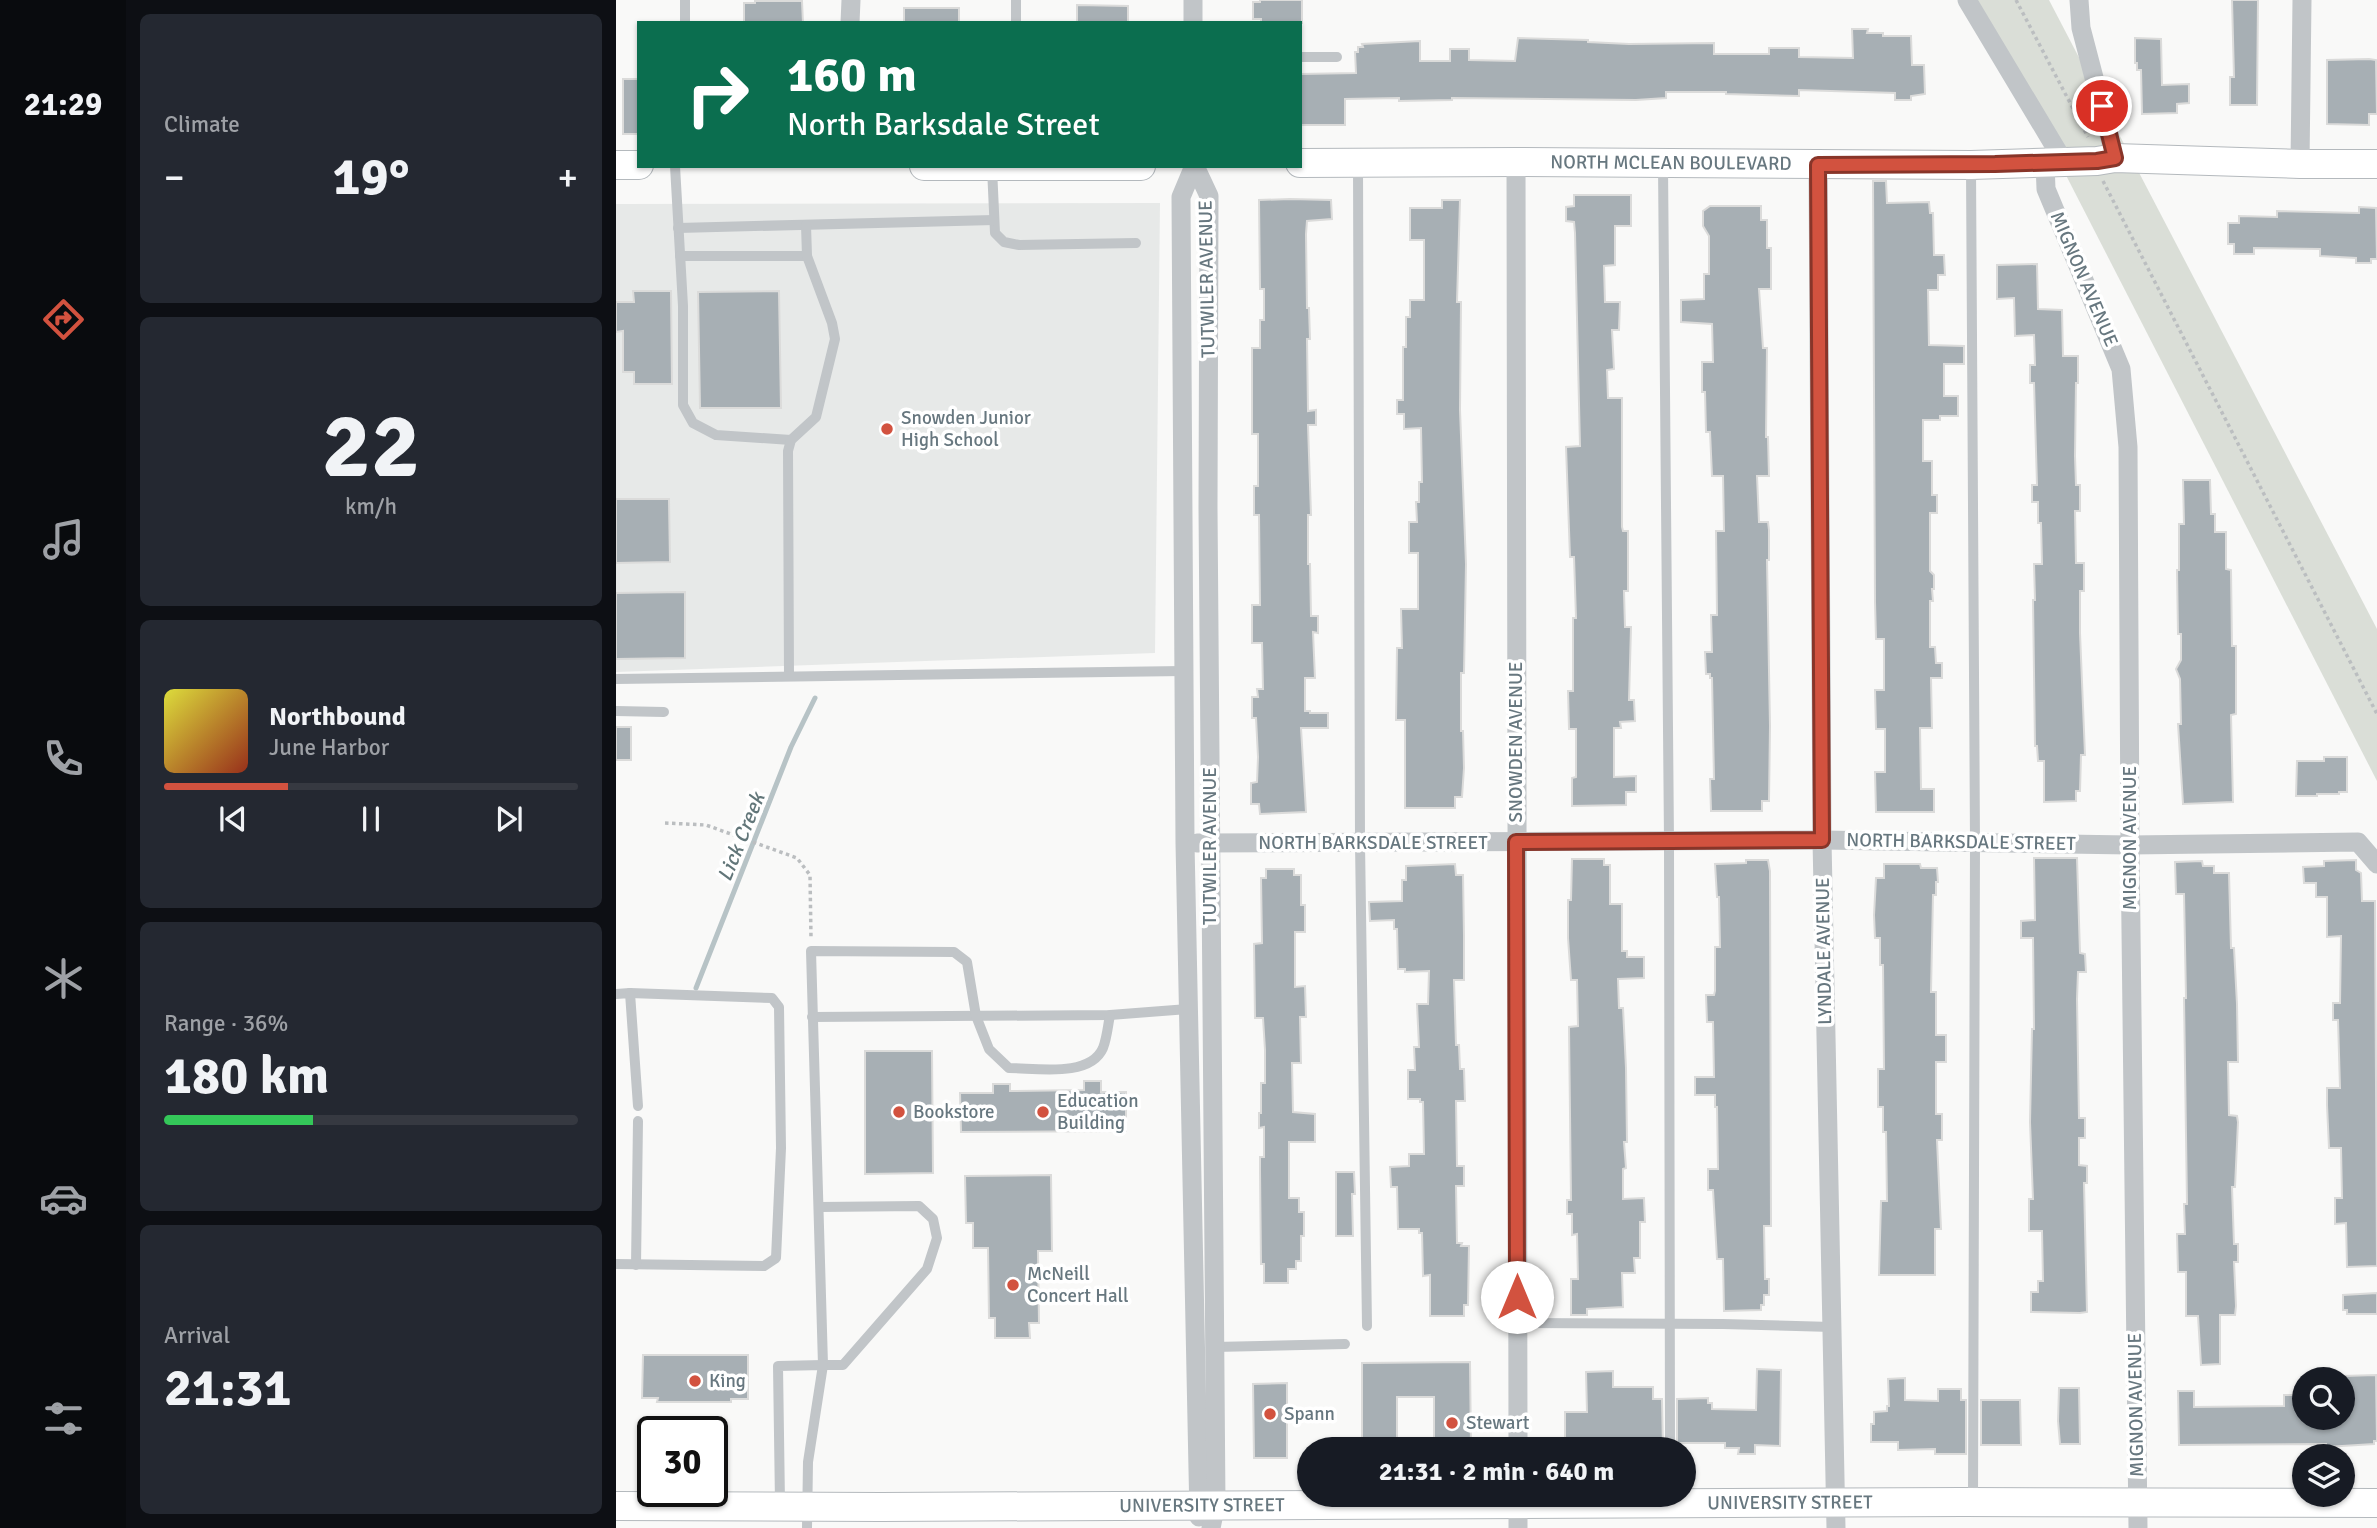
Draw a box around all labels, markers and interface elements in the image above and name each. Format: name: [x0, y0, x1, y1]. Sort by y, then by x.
text: 160 m: [787, 45, 917, 105]
icon: right: [672, 49, 763, 140]
pin: [2072, 76, 2132, 136]
text: 21:29: [24, 85, 102, 124]
icon: arrive: [2083, 87, 2121, 125]
text: North Barksdale Street: [787, 105, 1100, 144]
text: Climate: [164, 110, 240, 139]
text: 19°: [333, 145, 409, 209]
street label: NORTH MCLEAN BOULEVARD: [1550, 150, 1792, 176]
text: −: [164, 154, 185, 201]
text: +: [557, 154, 578, 201]
street label: TUTWILER AVENUE: [1194, 200, 1220, 358]
street label: MIGNON AVENUE: [2045, 208, 2123, 350]
icon: directions: [39, 295, 88, 344]
text: 22: [322, 390, 420, 503]
place label: Snowden Junior High School: [901, 406, 1031, 452]
marker: Snowden Junior High School: [879, 421, 895, 437]
text: km/h: [345, 492, 397, 521]
icon: music: [39, 515, 88, 564]
street label: SNOWDEN AVENUE: [1504, 662, 1528, 822]
text: Northbound: [269, 701, 406, 733]
text: June Harbor: [269, 733, 389, 762]
icon: phone: [39, 734, 88, 783]
street label: MIGNON AVENUE: [2118, 766, 2142, 910]
street label: TUTWILER AVENUE: [1198, 767, 1222, 925]
water label: Lick Creek: [712, 787, 771, 885]
icon: previous: [214, 800, 252, 838]
icon: pause: [352, 800, 390, 838]
icon: next: [490, 800, 528, 838]
street label: NORTH BARKSDALE STREET: [1846, 828, 2077, 856]
street label: NORTH BARKSDALE STREET: [1258, 831, 1488, 855]
street label: LYNDALE AVENUE: [1811, 877, 1837, 1025]
icon: climate: [39, 954, 88, 1003]
text: Range · 36%: [164, 1009, 288, 1038]
text: 180 km: [164, 1044, 329, 1108]
place label: Education Building: [1057, 1089, 1139, 1135]
place label: Bookstore: [913, 1100, 995, 1124]
marker: Bookstore: [891, 1104, 907, 1120]
marker: Education Building: [1035, 1104, 1051, 1120]
icon: car: [39, 1174, 88, 1223]
position arrow: [1480, 1260, 1554, 1334]
place label: McNeill Concert Hall: [1027, 1262, 1129, 1308]
marker: McNeill Concert Hall: [1005, 1277, 1021, 1293]
text: Arrival: [164, 1321, 230, 1350]
street label: MIGNON AVENUE: [2123, 1333, 2149, 1477]
text: 21:31: [164, 1356, 292, 1420]
map controls: [2292, 1367, 2355, 1507]
button: search: [2292, 1367, 2355, 1430]
place label: King: [709, 1369, 746, 1393]
marker: King: [687, 1373, 703, 1389]
icon: filters: [39, 1394, 88, 1443]
place label: Spann: [1284, 1402, 1335, 1426]
marker: Spann: [1262, 1406, 1278, 1422]
place label: Stewart: [1466, 1411, 1530, 1435]
marker: Stewart: [1444, 1415, 1460, 1431]
speed limit sign: 30: [637, 1416, 728, 1507]
button: layers: [2292, 1444, 2355, 1507]
text: 21:31 · 2 min · 640 m: [1379, 1456, 1614, 1488]
street label: UNIVERSITY STREET: [1707, 1490, 1873, 1515]
street label: UNIVERSITY STREET: [1119, 1493, 1285, 1518]

